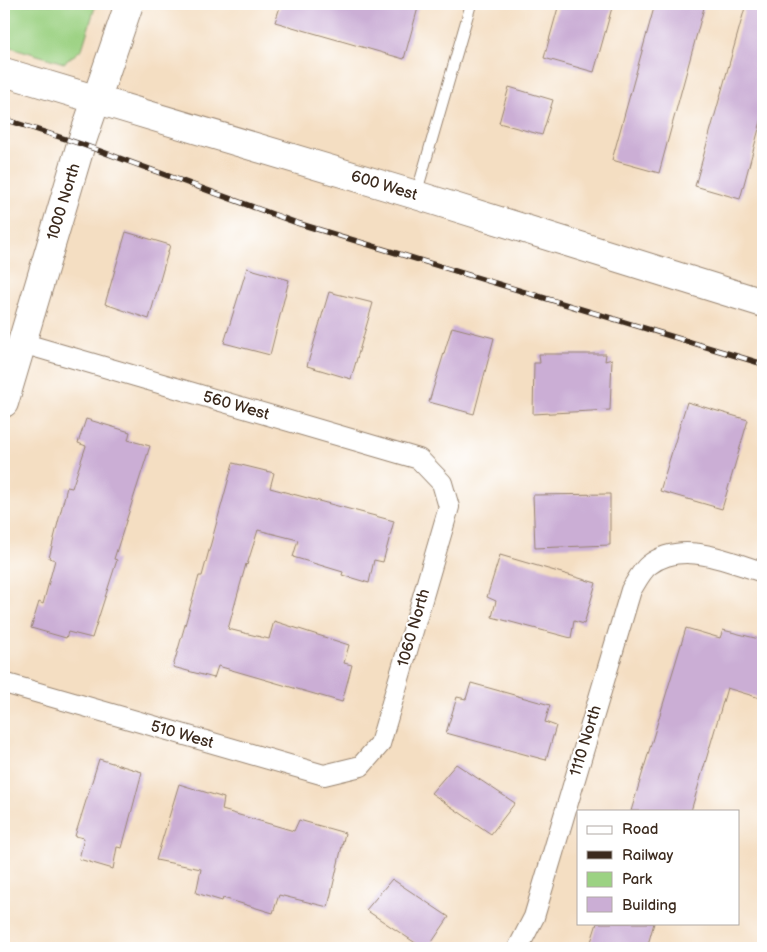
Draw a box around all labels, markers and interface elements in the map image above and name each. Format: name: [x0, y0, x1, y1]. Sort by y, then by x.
street label: 1000 North: [43, 161, 85, 243]
street label: 600 West: [349, 167, 420, 205]
street label: 560 West: [201, 387, 271, 425]
street label: 1060 North: [394, 587, 434, 669]
street label: 1110 North: [566, 703, 606, 779]
street label: 510 West: [148, 717, 216, 753]
legend: [577, 810, 740, 924]
text: Road: [622, 820, 658, 839]
text: Railway: [622, 846, 673, 865]
text: Park: [622, 870, 653, 889]
text: Building: [622, 896, 677, 915]

